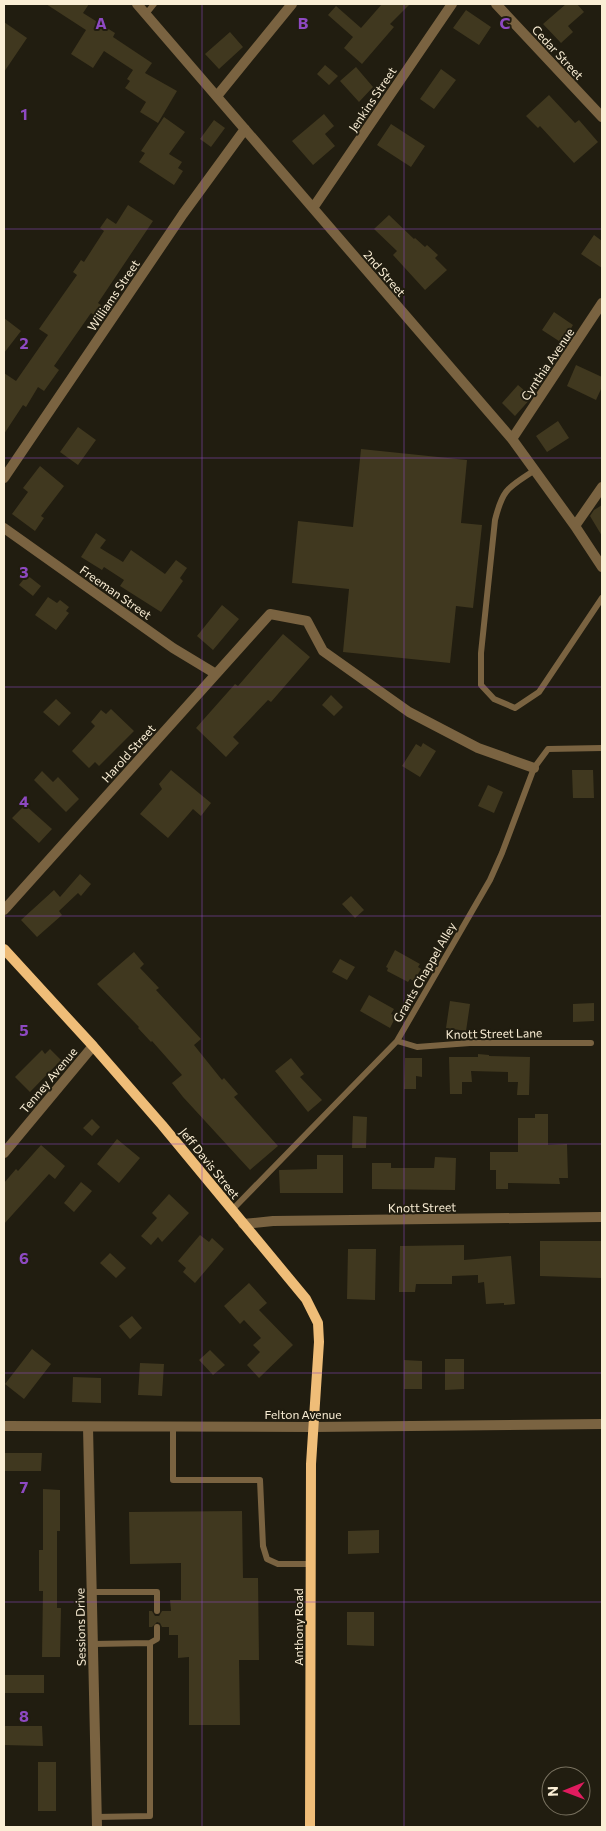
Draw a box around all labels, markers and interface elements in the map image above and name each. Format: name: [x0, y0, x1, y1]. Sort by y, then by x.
text: A: [95, 13, 107, 32]
text: B: [298, 13, 309, 32]
text: C: [500, 13, 511, 32]
street label: Cedar Street: [529, 22, 587, 82]
street label: Jenkins Street: [345, 64, 400, 134]
text: 1: [20, 104, 28, 123]
street label: 2nd Street: [361, 247, 409, 299]
street label: Williams Street: [84, 257, 142, 333]
street label: Cynthia Avenue: [518, 325, 576, 403]
text: 2: [19, 333, 29, 352]
text: 3: [19, 562, 29, 581]
street label: Freeman Street: [78, 562, 154, 622]
street label: Harold Street: [98, 721, 158, 785]
text: 4: [19, 791, 29, 810]
street label: Grants Chappel Alley: [390, 919, 458, 1025]
text: 5: [19, 1020, 29, 1039]
street label: Knott Street Lane: [446, 1025, 542, 1041]
street label: Tenney Avenue: [16, 1044, 80, 1116]
street label: Jeff Davis Street: [176, 1125, 243, 1202]
street label: Knott Street: [388, 1199, 456, 1215]
text: 6: [19, 1248, 29, 1267]
street label: Felton Avenue: [264, 1407, 342, 1421]
text: 7: [20, 1477, 29, 1496]
street label: Sessions Drive: [72, 1588, 88, 1666]
street label: Anthony Road: [291, 1588, 305, 1666]
text: 8: [19, 1706, 29, 1725]
north arrow: [541, 1766, 591, 1816]
text: N: [544, 1786, 561, 1797]

